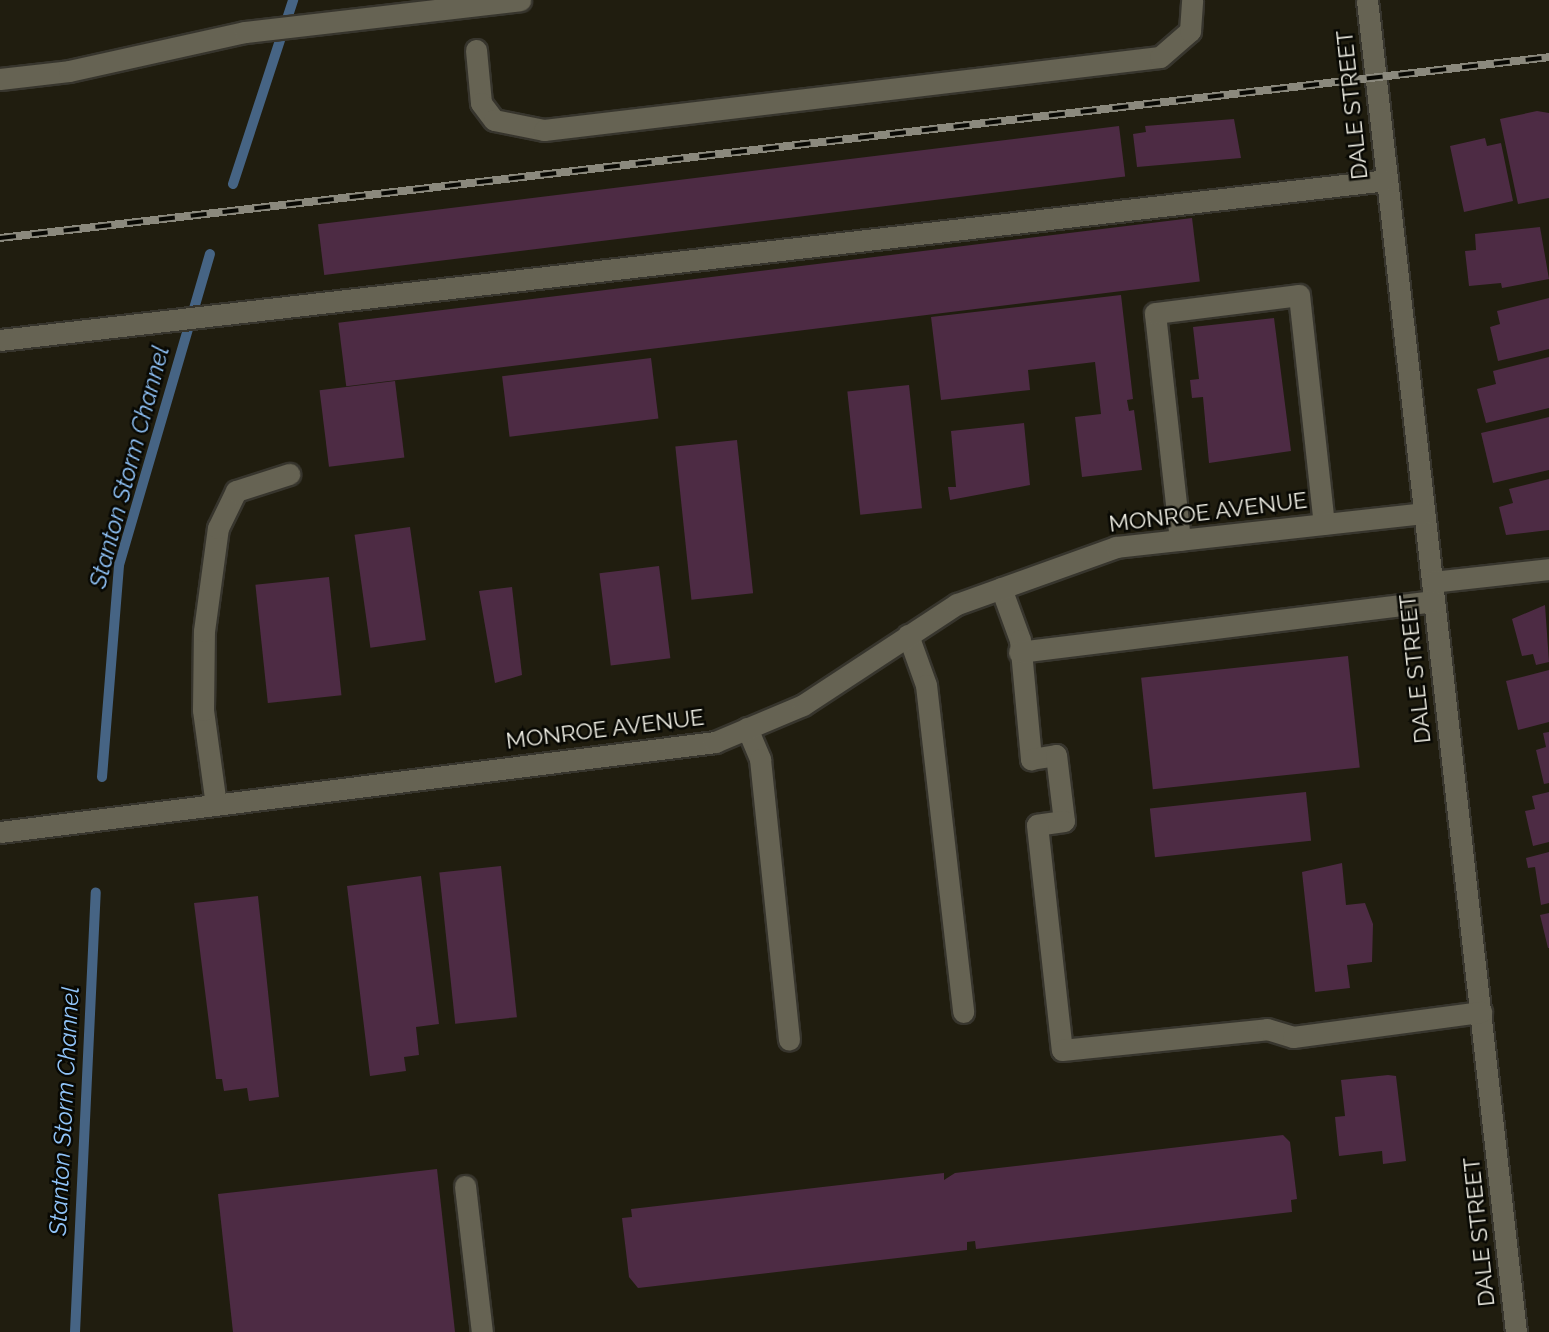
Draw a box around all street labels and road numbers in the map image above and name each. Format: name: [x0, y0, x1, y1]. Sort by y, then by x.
street label: DALE STREET: [1330, 29, 1374, 181]
street label: MONROE AVENUE: [1107, 486, 1309, 538]
street label: DALE STREET: [1393, 593, 1437, 745]
street label: MONROE AVENUE: [504, 703, 706, 755]
street label: DALE STREET: [1457, 1156, 1501, 1308]

